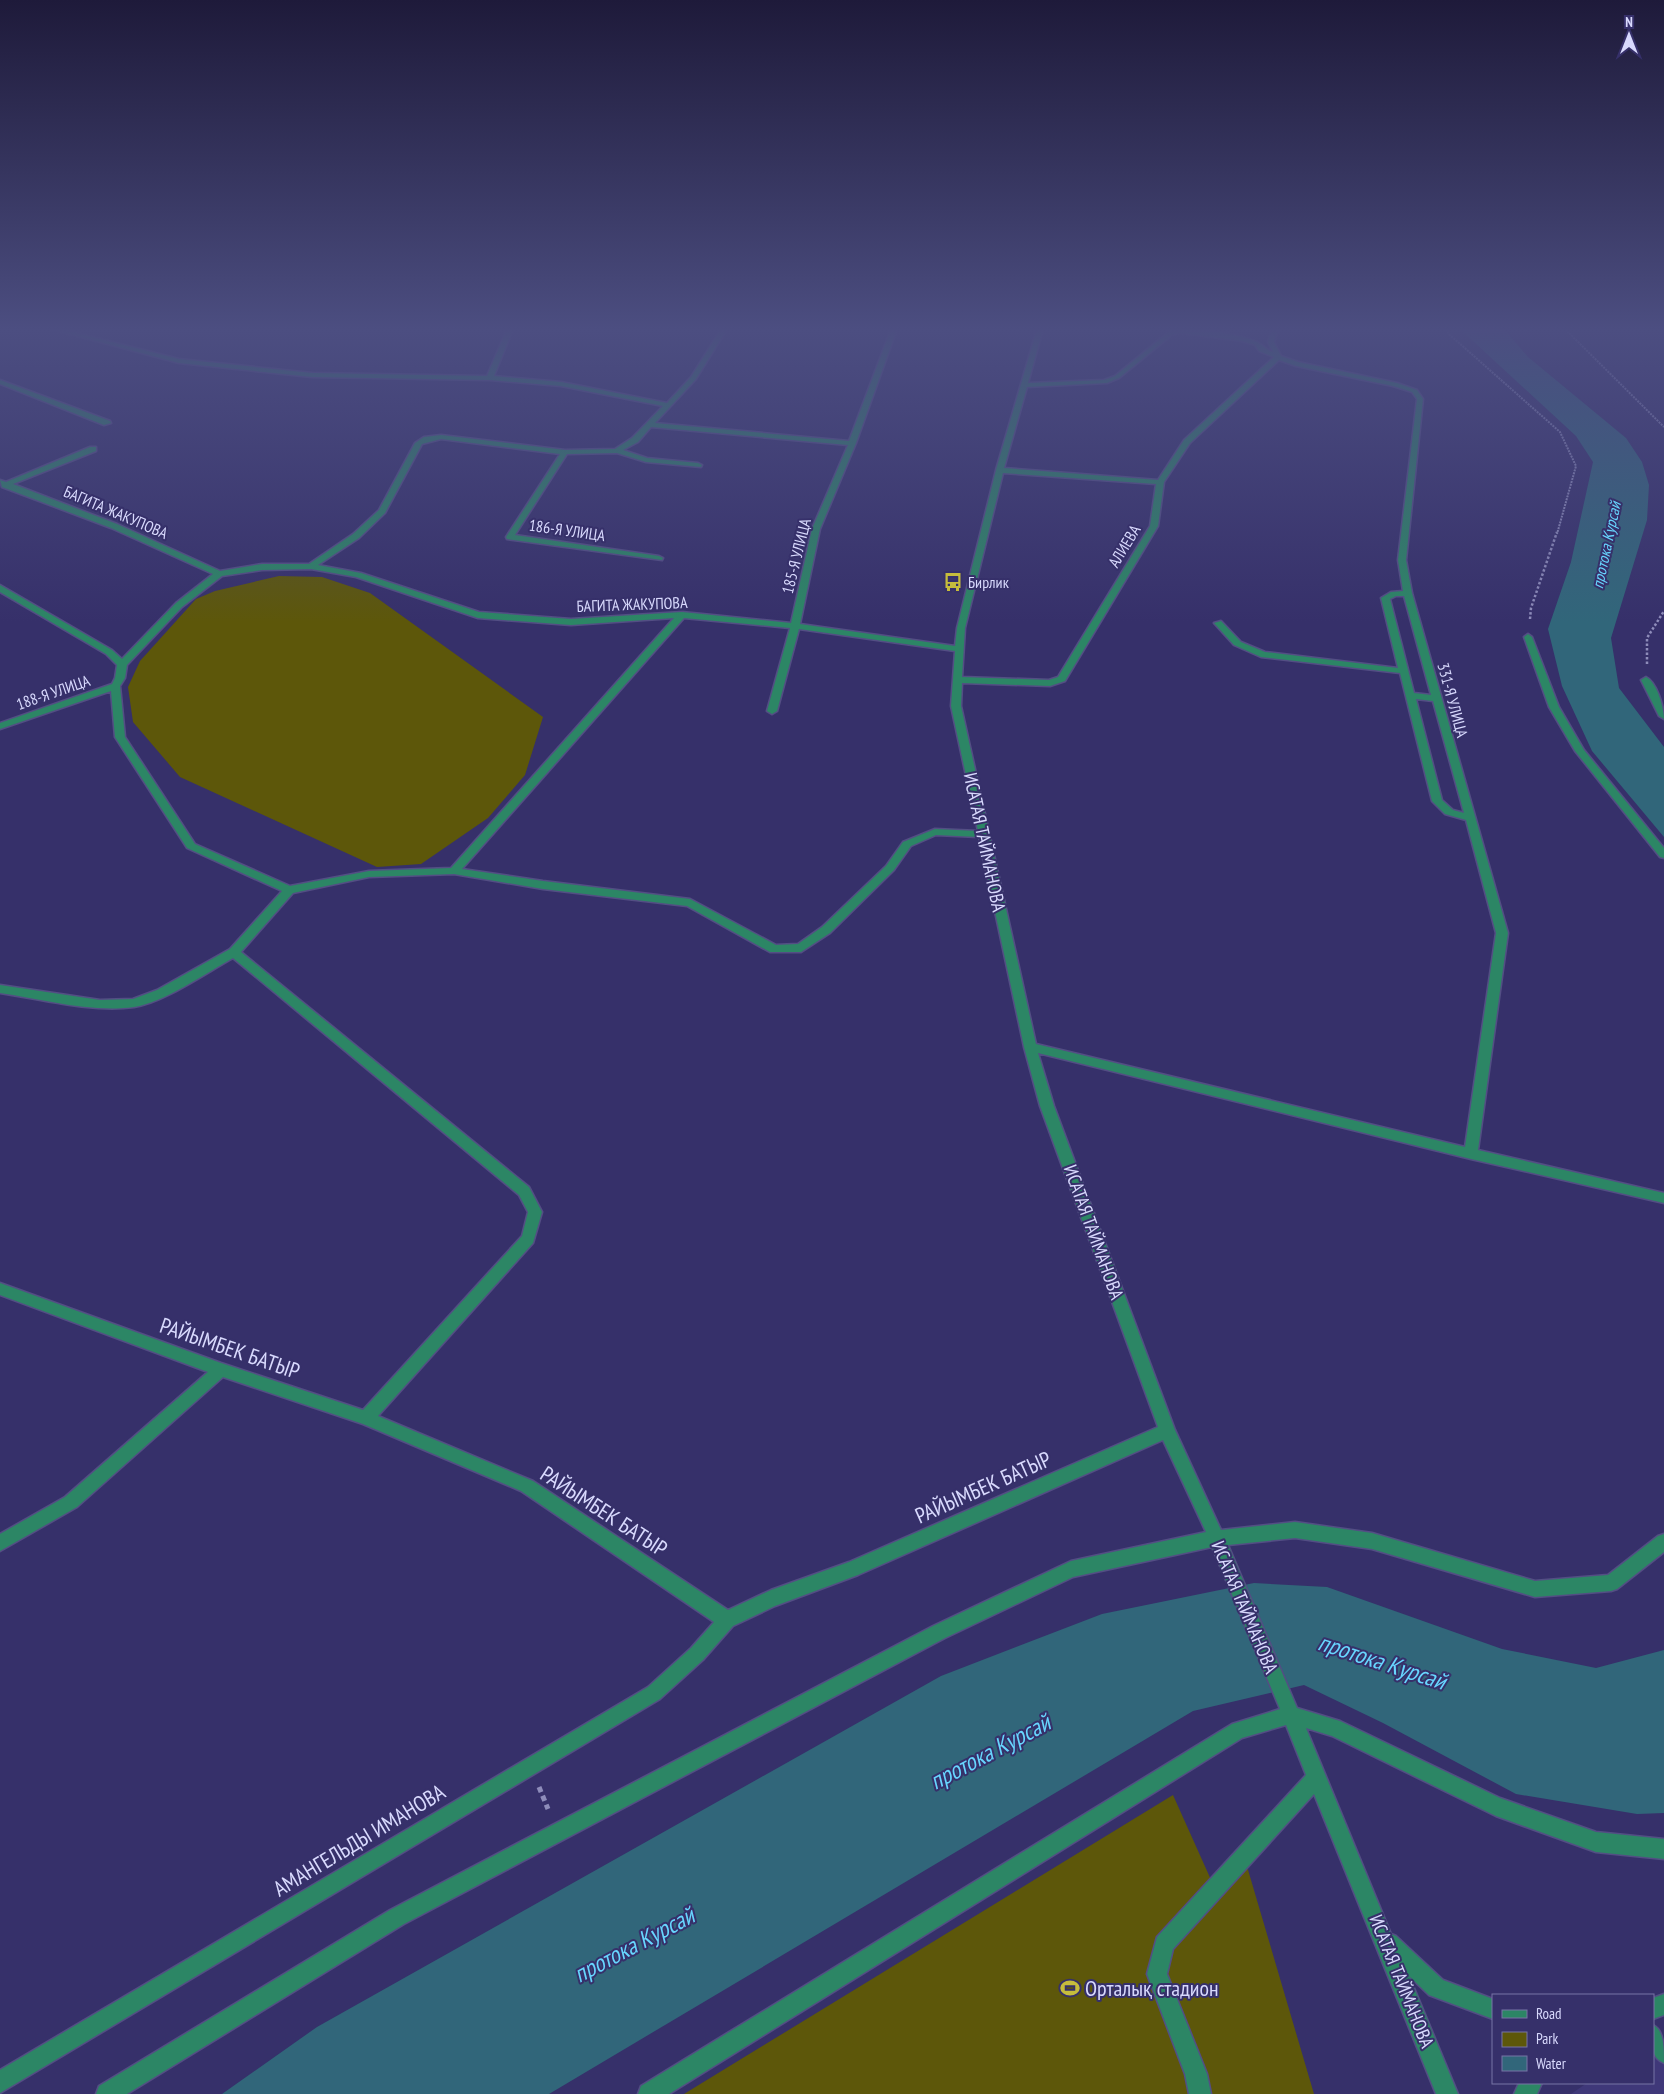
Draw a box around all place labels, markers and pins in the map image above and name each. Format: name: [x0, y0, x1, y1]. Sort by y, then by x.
bus stop icon: Бирлик: [942, 571, 964, 593]
place label: Бирлик: [968, 572, 1010, 592]
place label: Орталық стадион: [1085, 1974, 1219, 2002]
sports icon: Орталық стадион: [1059, 1977, 1081, 1999]

